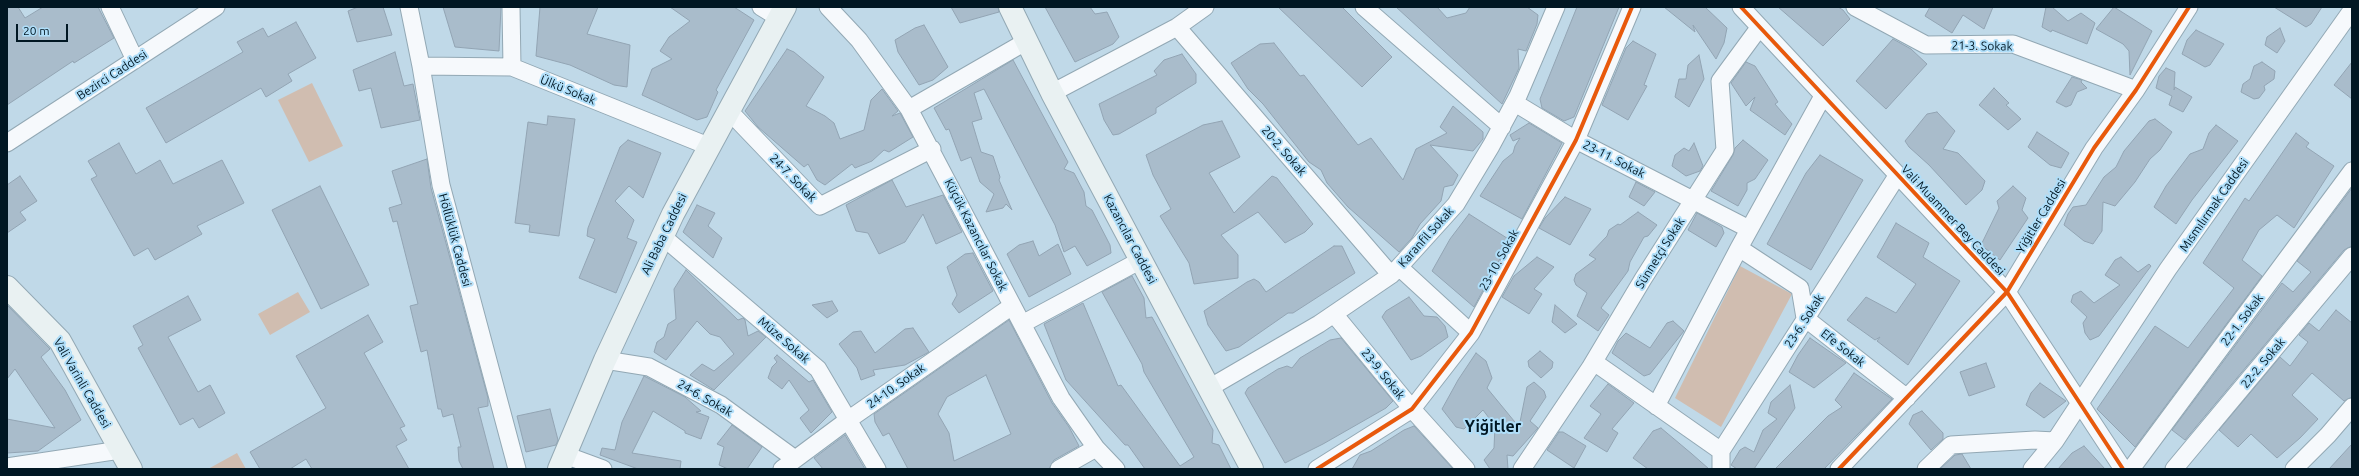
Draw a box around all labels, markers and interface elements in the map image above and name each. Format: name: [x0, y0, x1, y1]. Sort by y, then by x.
scale bar: [18, 16, 70, 42]
text: 20 m: [23, 24, 50, 37]
street label: 21-3. Sokak: [1951, 38, 2013, 54]
street label: Bezirci Caddesi: [74, 47, 150, 103]
street label: Ülkü Sokak: [538, 72, 598, 108]
street label: 20-2. Sokak: [1259, 123, 1309, 179]
street label: 23-11. Sokak: [1581, 137, 1647, 181]
street label: 24-7. Sokak: [767, 151, 819, 205]
street label: Mısmılırmak Caddesi: [2177, 156, 2251, 254]
street label: Vali Muammer Bey Caddesi: [1898, 162, 2008, 278]
street label: Küçük Kazancılar Sokak: [941, 176, 1011, 294]
street label: Yiğitler Caddesi: [2013, 176, 2069, 256]
street label: Ali Baba Caddesi: [638, 191, 690, 277]
street label: Höllüklük Caddesi: [436, 192, 474, 288]
street label: Kazancılar Caddesi: [1100, 192, 1160, 286]
street label: Karanfil Sokak: [1395, 204, 1457, 270]
street label: Sünnetçi Sokak: [1632, 215, 1688, 291]
street label: 23-10. Sokak: [1476, 227, 1522, 293]
street label: 23-6. Sokak: [1781, 291, 1827, 351]
street label: 22-1. Sokak: [2218, 291, 2266, 349]
street label: Müze Sokak: [755, 314, 813, 366]
street label: Efe Sokak: [1818, 326, 1868, 370]
street label: Vali Varinli Caddesi: [50, 335, 114, 431]
street label: 22-2. Sokak: [2238, 335, 2288, 391]
street label: 23-9. Sokak: [1358, 346, 1408, 402]
street label: 24-10. Sokak: [864, 361, 928, 411]
street label: 24-6. Sokak: [675, 377, 735, 419]
district label: Yiğitler: [1465, 417, 1521, 437]

